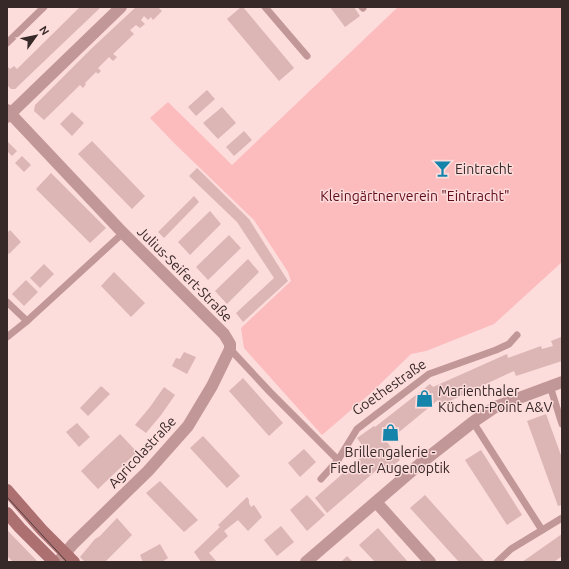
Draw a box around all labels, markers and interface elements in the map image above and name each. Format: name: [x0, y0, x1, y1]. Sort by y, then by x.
north arrow: [16, 16, 56, 56]
text: N: [37, 24, 52, 37]
bar icon: Eintracht: [432, 159, 452, 179]
place label: Eintracht: [455, 161, 513, 177]
park label: Kleingärtnerverein "Eintracht": [320, 188, 510, 204]
street label: Julius-Seifert-Straße: [134, 223, 236, 325]
street label: Goethestraße: [349, 356, 429, 418]
place label: Marienthaler Küchen-Point A&V: [438, 383, 553, 415]
shop icon: Marienthaler Küchen-Point A&V: [415, 389, 435, 409]
street label: Agricolastraße: [105, 413, 179, 491]
shop icon: Brillengalerie - Fiedler Augenoptik: [380, 422, 400, 442]
place label: Brillengalerie - Fiedler Augenoptik: [330, 444, 450, 476]

